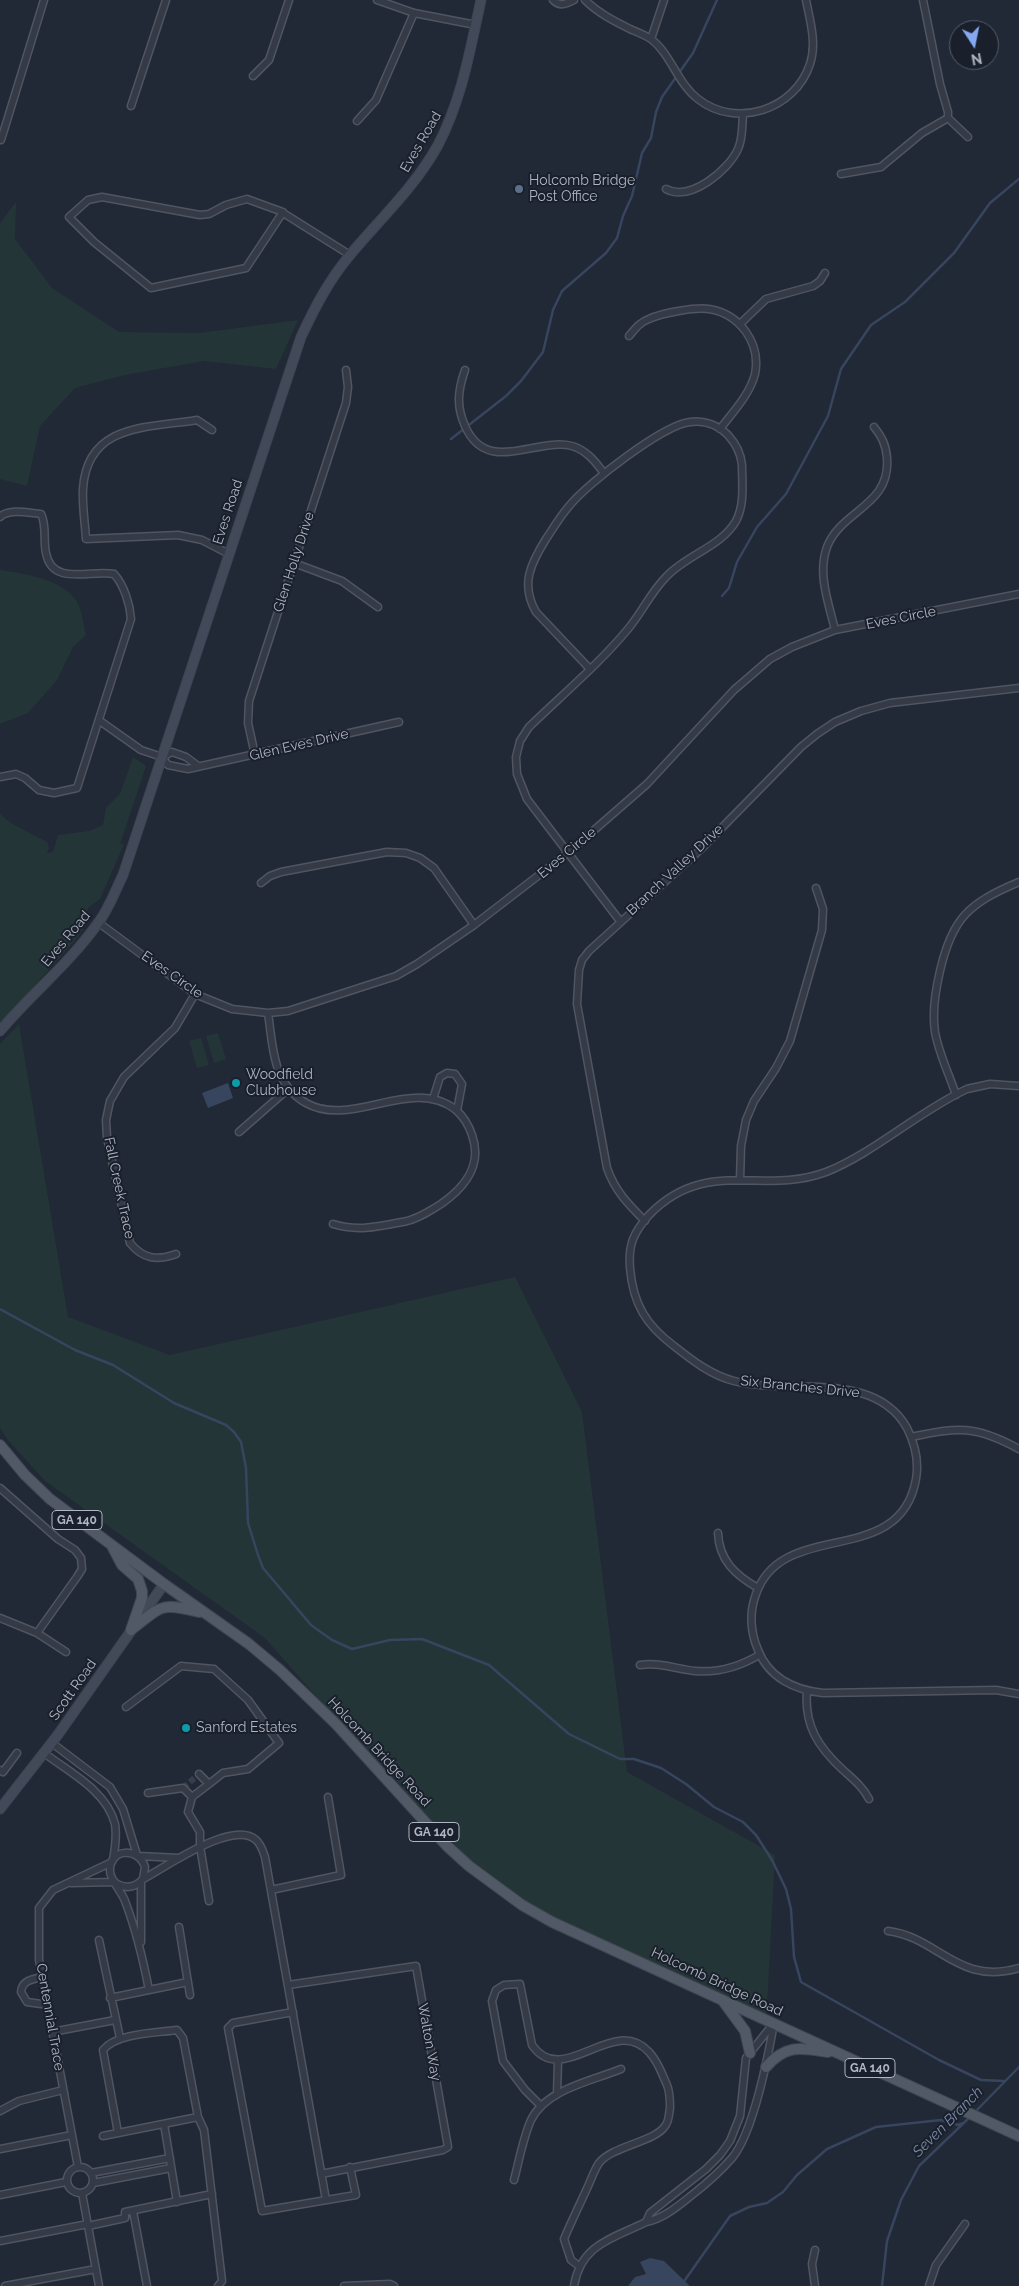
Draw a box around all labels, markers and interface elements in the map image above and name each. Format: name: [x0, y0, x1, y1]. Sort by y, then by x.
north arrow: [949, 20, 999, 70]
text: N: [970, 50, 983, 68]
street label: Eves Road: [397, 109, 445, 175]
place label: Holcomb Bridge Post Office: [529, 173, 635, 206]
marker: Holcomb Bridge Post Office: [513, 183, 525, 195]
street label: Eves Road: [210, 477, 246, 547]
street label: Glen Holly Drive: [270, 510, 318, 614]
street label: Eves Circle: [865, 603, 937, 633]
street label: Glen Eves Drive: [248, 725, 350, 765]
street label: Branch Valley Drive: [623, 821, 727, 919]
street label: Eves Circle: [534, 824, 600, 882]
street label: Eves Road: [38, 908, 94, 970]
street label: Eves Circle: [138, 948, 206, 1002]
place label: Woodfield Clubhouse: [246, 1067, 316, 1100]
marker: Woodfield Clubhouse: [230, 1077, 242, 1089]
street label: Fall Creek Trace: [100, 1136, 138, 1240]
street label: Six Branches Drive: [739, 1372, 861, 1402]
road number: GA 140: [52, 1510, 102, 1530]
street label: Scott Road: [46, 1656, 100, 1724]
street label: Holcomb Bridge Road: [324, 1694, 434, 1810]
place label: Sanford Estates: [196, 1720, 297, 1736]
marker: Sanford Estates: [180, 1722, 192, 1734]
road number: GA 140: [409, 1822, 459, 1841]
street label: Holcomb Bridge Road: [648, 1944, 786, 2020]
street label: Centennial Trace: [32, 1962, 68, 2072]
street label: Walton Way: [414, 2002, 444, 2082]
road number: GA 140: [845, 2058, 895, 2078]
water label: Seven Branch: [909, 2083, 987, 2161]

